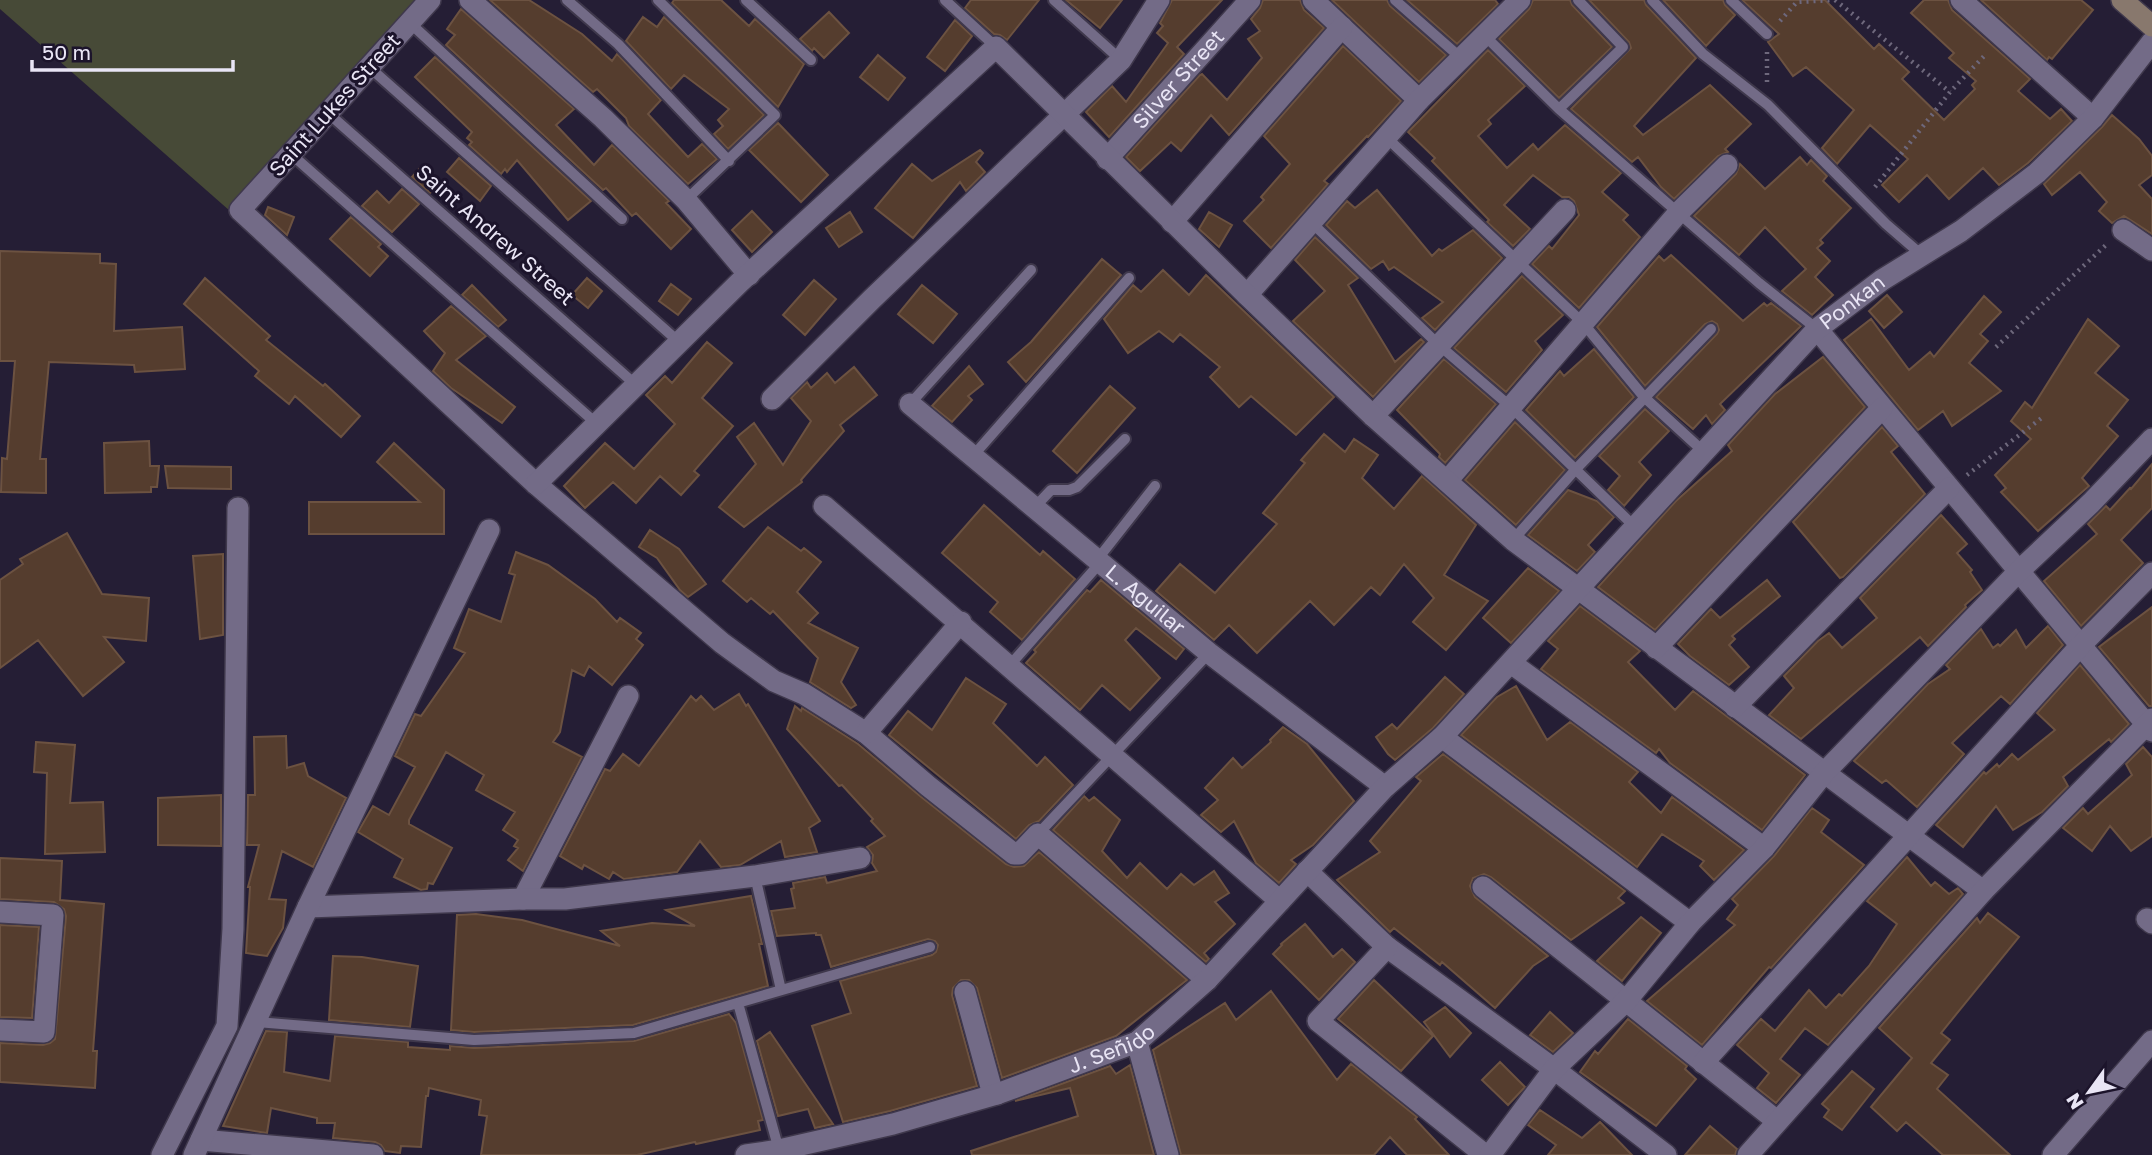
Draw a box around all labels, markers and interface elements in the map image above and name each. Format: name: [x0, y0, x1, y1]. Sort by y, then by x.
street label: Silver Street: [1126, 24, 1229, 134]
street label: Saint Lukes Street: [263, 27, 405, 181]
scale bar: [32, 28, 233, 72]
text: 50 m: [42, 39, 91, 65]
street label: Saint Andrew Street: [411, 158, 580, 310]
street label: Ponkan: [1814, 269, 1890, 335]
street label: L. Aguilar: [1101, 558, 1191, 640]
street label: J. Señido: [1065, 1018, 1160, 1078]
north arrow: [2054, 1057, 2124, 1127]
text: N: [2061, 1089, 2088, 1114]

